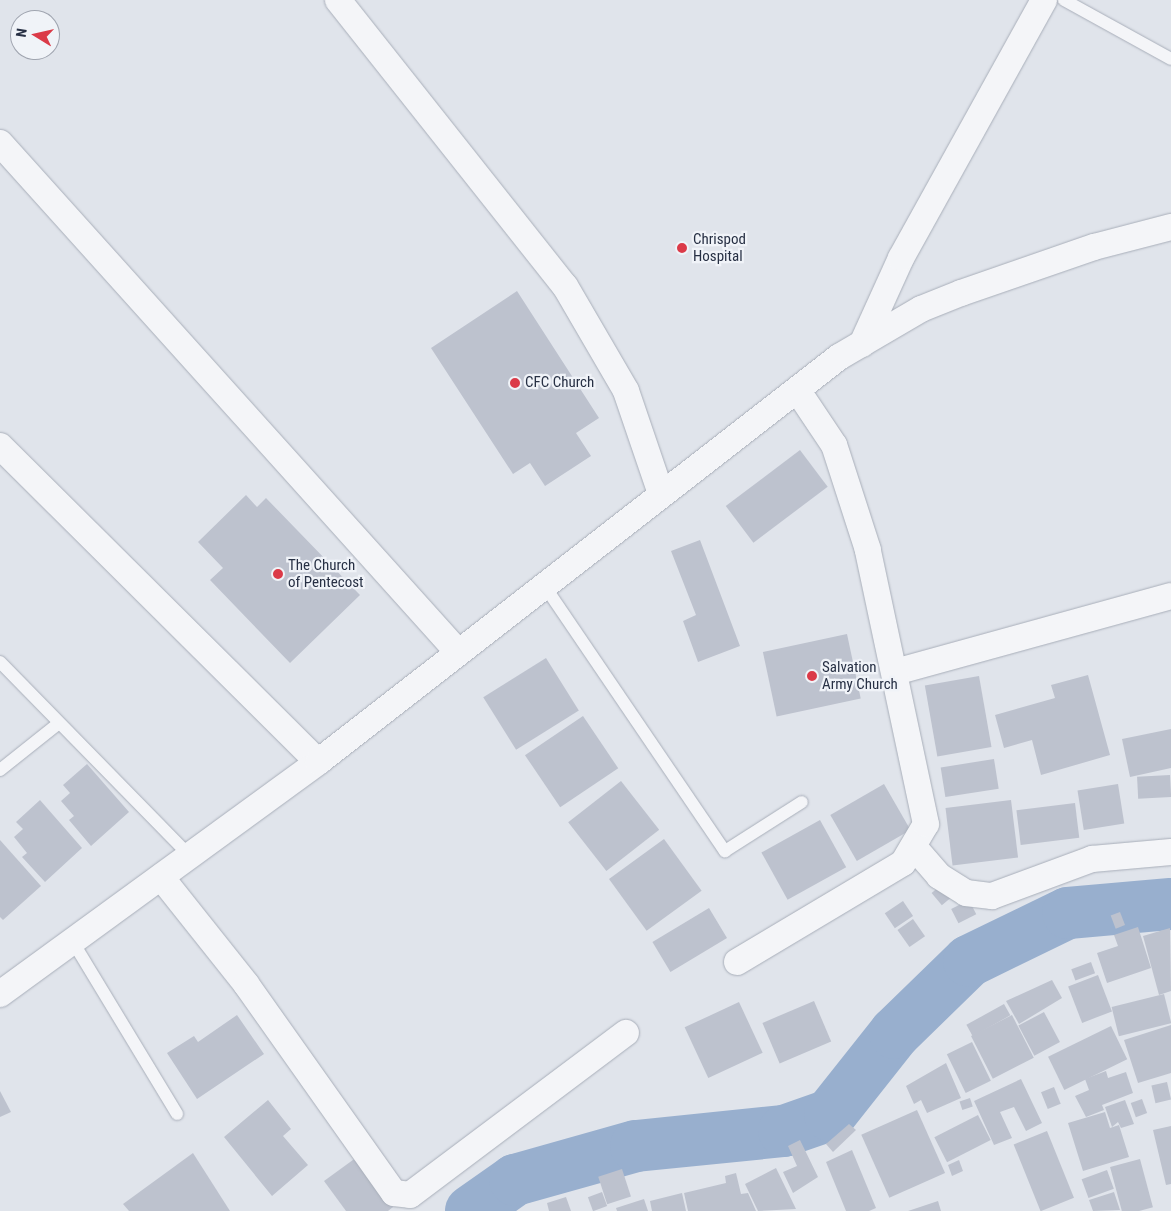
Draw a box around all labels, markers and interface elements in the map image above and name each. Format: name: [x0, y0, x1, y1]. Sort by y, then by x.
north arrow: [10, 10, 60, 60]
text: N: [13, 27, 30, 38]
place label: Chrispod Hospital: [693, 230, 746, 265]
marker: Chrispod Hospital: [675, 241, 689, 255]
place label: CFC Church: [525, 374, 594, 392]
marker: CFC Church: [509, 377, 521, 389]
place label: The Church of Pentecost: [288, 556, 363, 591]
marker: The Church of Pentecost: [272, 568, 284, 580]
place label: Salvation Army Church: [822, 658, 898, 693]
marker: Salvation Army Church: [806, 670, 818, 682]

